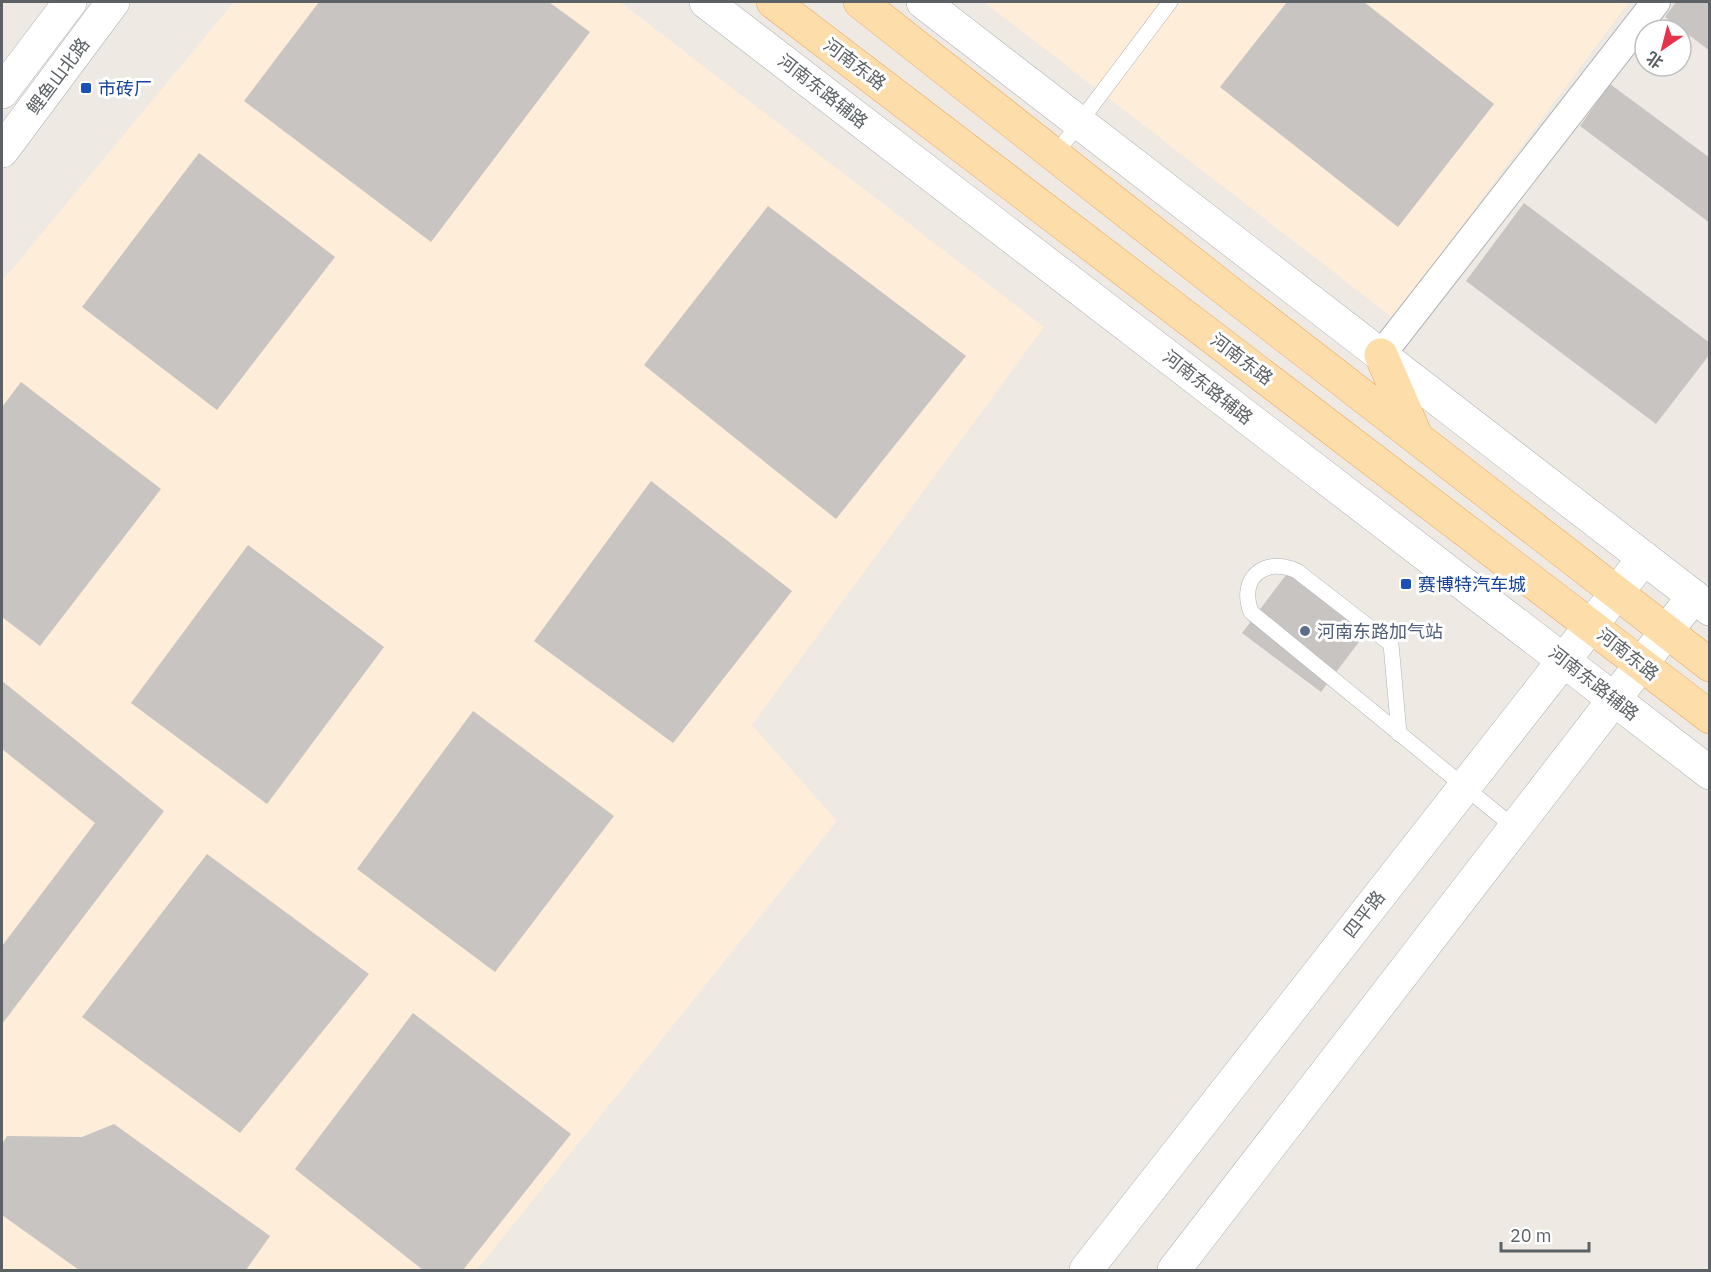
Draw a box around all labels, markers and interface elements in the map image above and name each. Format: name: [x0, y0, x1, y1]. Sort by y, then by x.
north arrow: [1633, 18, 1693, 78]
street label: 鲤鱼山北路: [22, 33, 94, 119]
street label: 河南东路: [819, 33, 891, 95]
text: 北: [1642, 48, 1667, 73]
street label: 河南东路辅路: [773, 49, 873, 133]
place label: 市砖厂: [98, 77, 152, 100]
marker: 市砖厂: [79, 81, 93, 95]
street label: 河南东路: [1206, 328, 1278, 390]
street label: 河南东路辅路: [1158, 345, 1258, 429]
place label: 赛博特汽车城: [1418, 573, 1526, 596]
marker: 赛博特汽车城: [1399, 577, 1413, 591]
place label: 河南东路加气站: [1317, 620, 1443, 643]
street label: 河南东路: [1593, 623, 1663, 685]
marker: 河南东路加气站: [1298, 624, 1312, 638]
street label: 河南东路辅路: [1544, 641, 1644, 725]
street label: 四平路: [1338, 886, 1390, 942]
scale bar: [1501, 1215, 1590, 1253]
text: 20 m: [1510, 1224, 1552, 1247]

